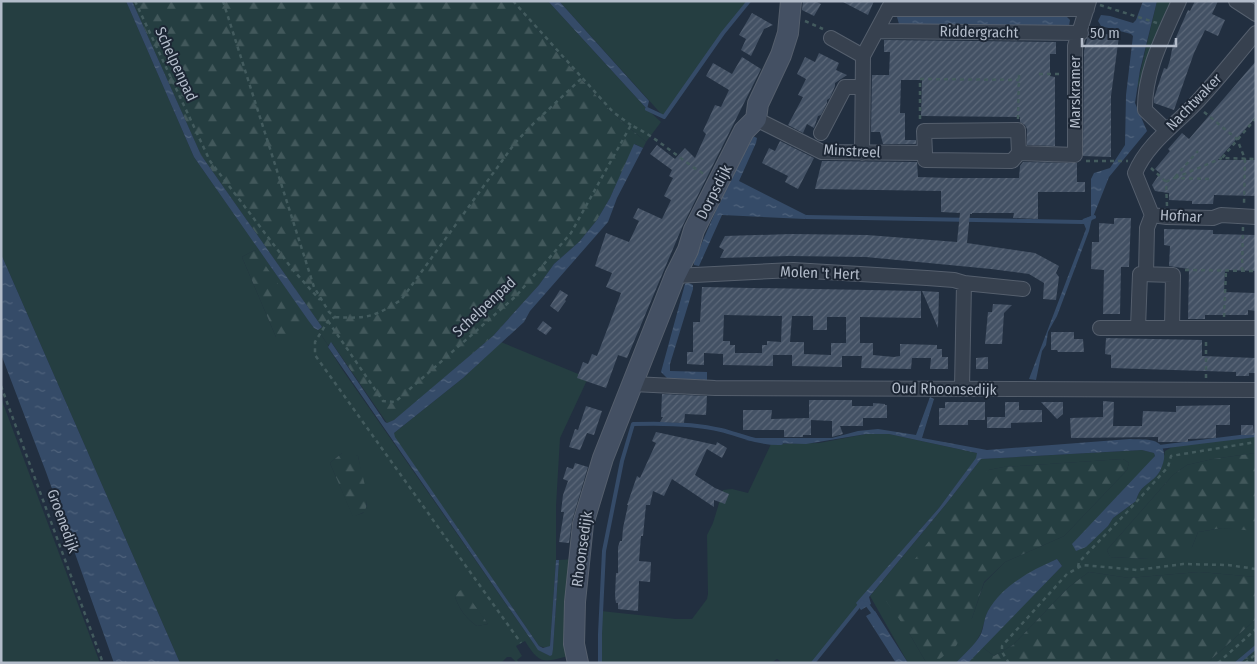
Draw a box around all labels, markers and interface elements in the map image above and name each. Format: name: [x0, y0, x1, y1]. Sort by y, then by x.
scale bar: [1082, 15, 1176, 47]
street label: Riddergracht: [939, 22, 1019, 42]
street label: Schelpenpad: [151, 24, 201, 104]
text: 50 m: [1090, 24, 1120, 42]
street label: Marskramer: [1066, 55, 1084, 128]
street label: Nachtwaker: [1162, 69, 1226, 134]
street label: Minstreel: [823, 141, 881, 161]
street label: Dorpsdijk: [693, 162, 735, 222]
street label: Hofnar: [1160, 206, 1203, 226]
street label: Molen 't Hert: [780, 263, 860, 283]
street label: Schelpenpad: [449, 273, 519, 341]
street label: Oud Rhoonsedijk: [891, 379, 997, 399]
street label: Groenedijk: [43, 487, 83, 555]
street label: Rhoonsedijk: [568, 510, 596, 588]

